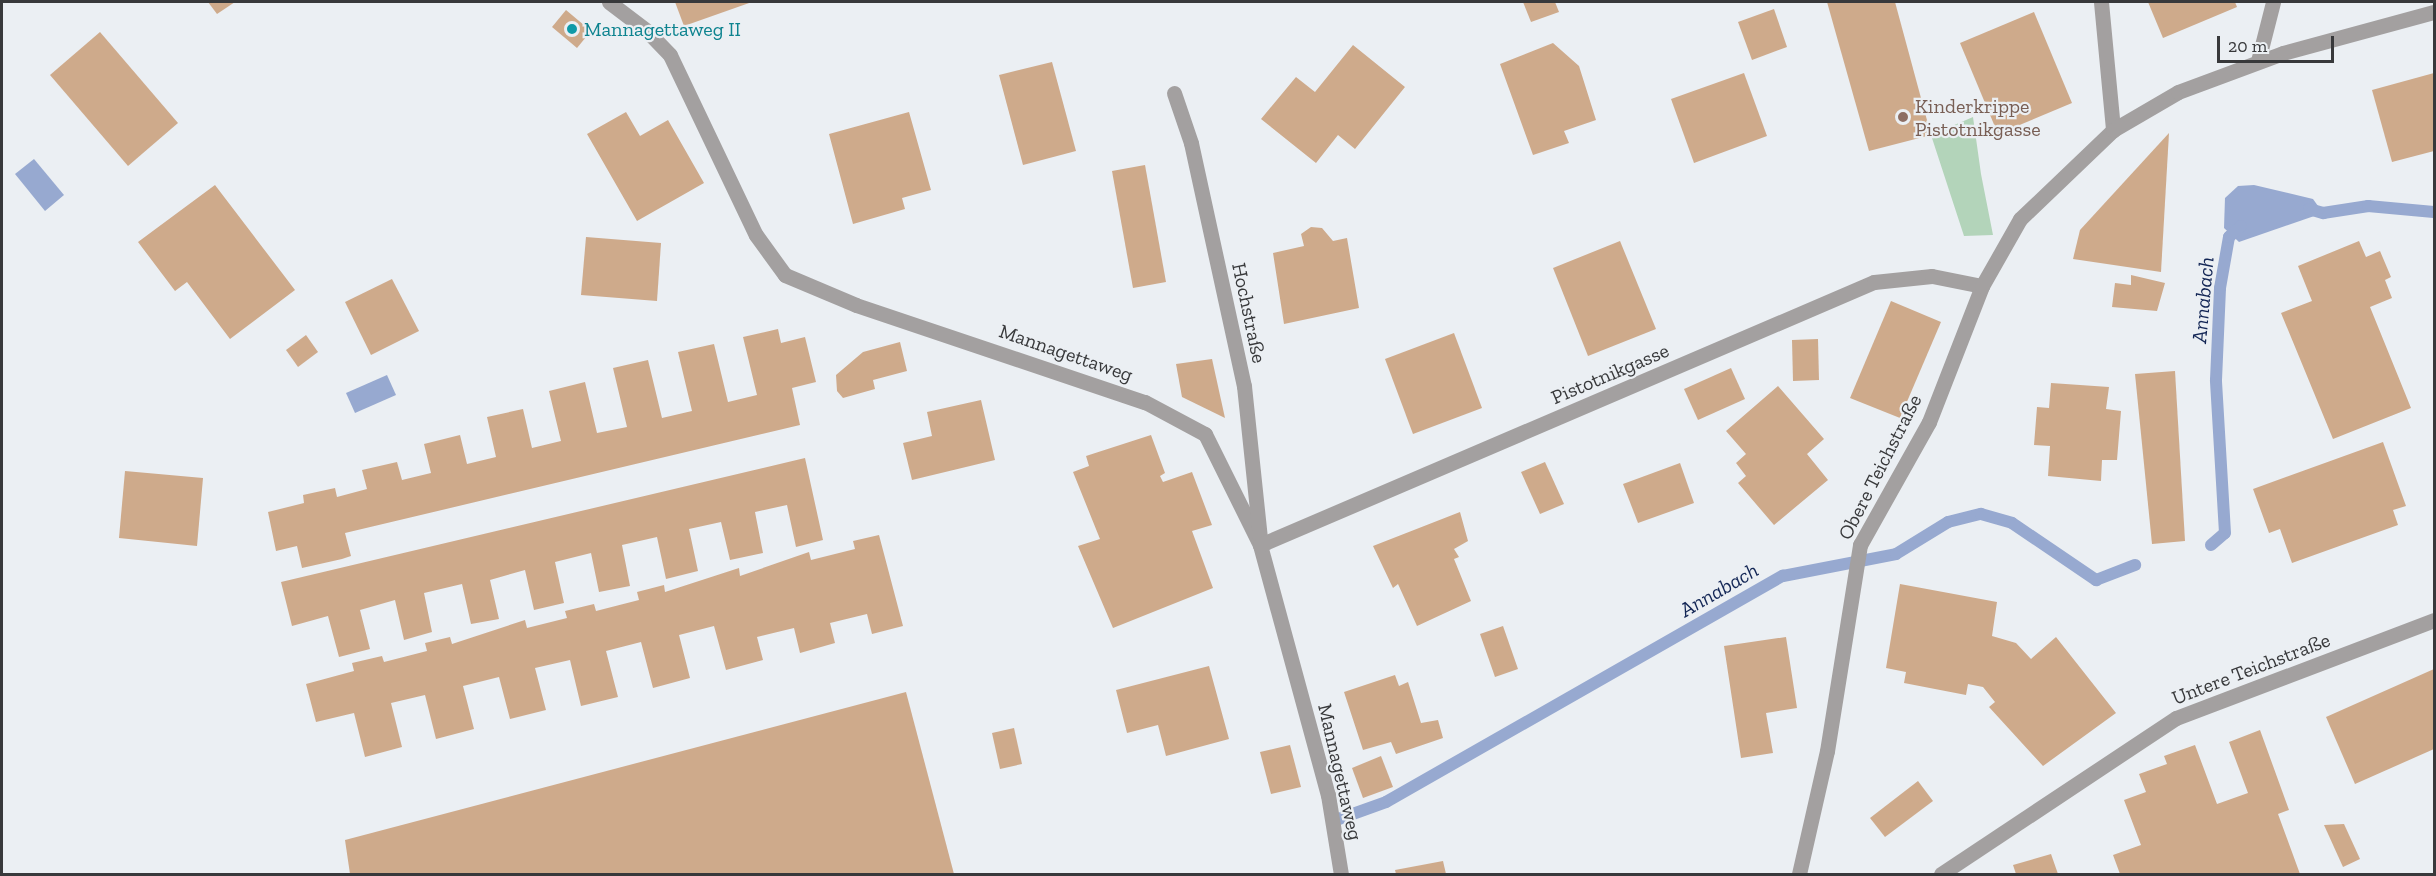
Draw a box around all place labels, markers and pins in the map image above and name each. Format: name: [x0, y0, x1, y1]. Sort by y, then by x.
place label: Mannagettaweg II: [584, 17, 741, 41]
marker: Mannagettaweg II: [565, 22, 579, 36]
place label: Kinderkrippe Pistotnikgasse: [1915, 94, 2041, 141]
marker: Kinderkrippe Pistotnikgasse: [1896, 110, 1910, 124]

